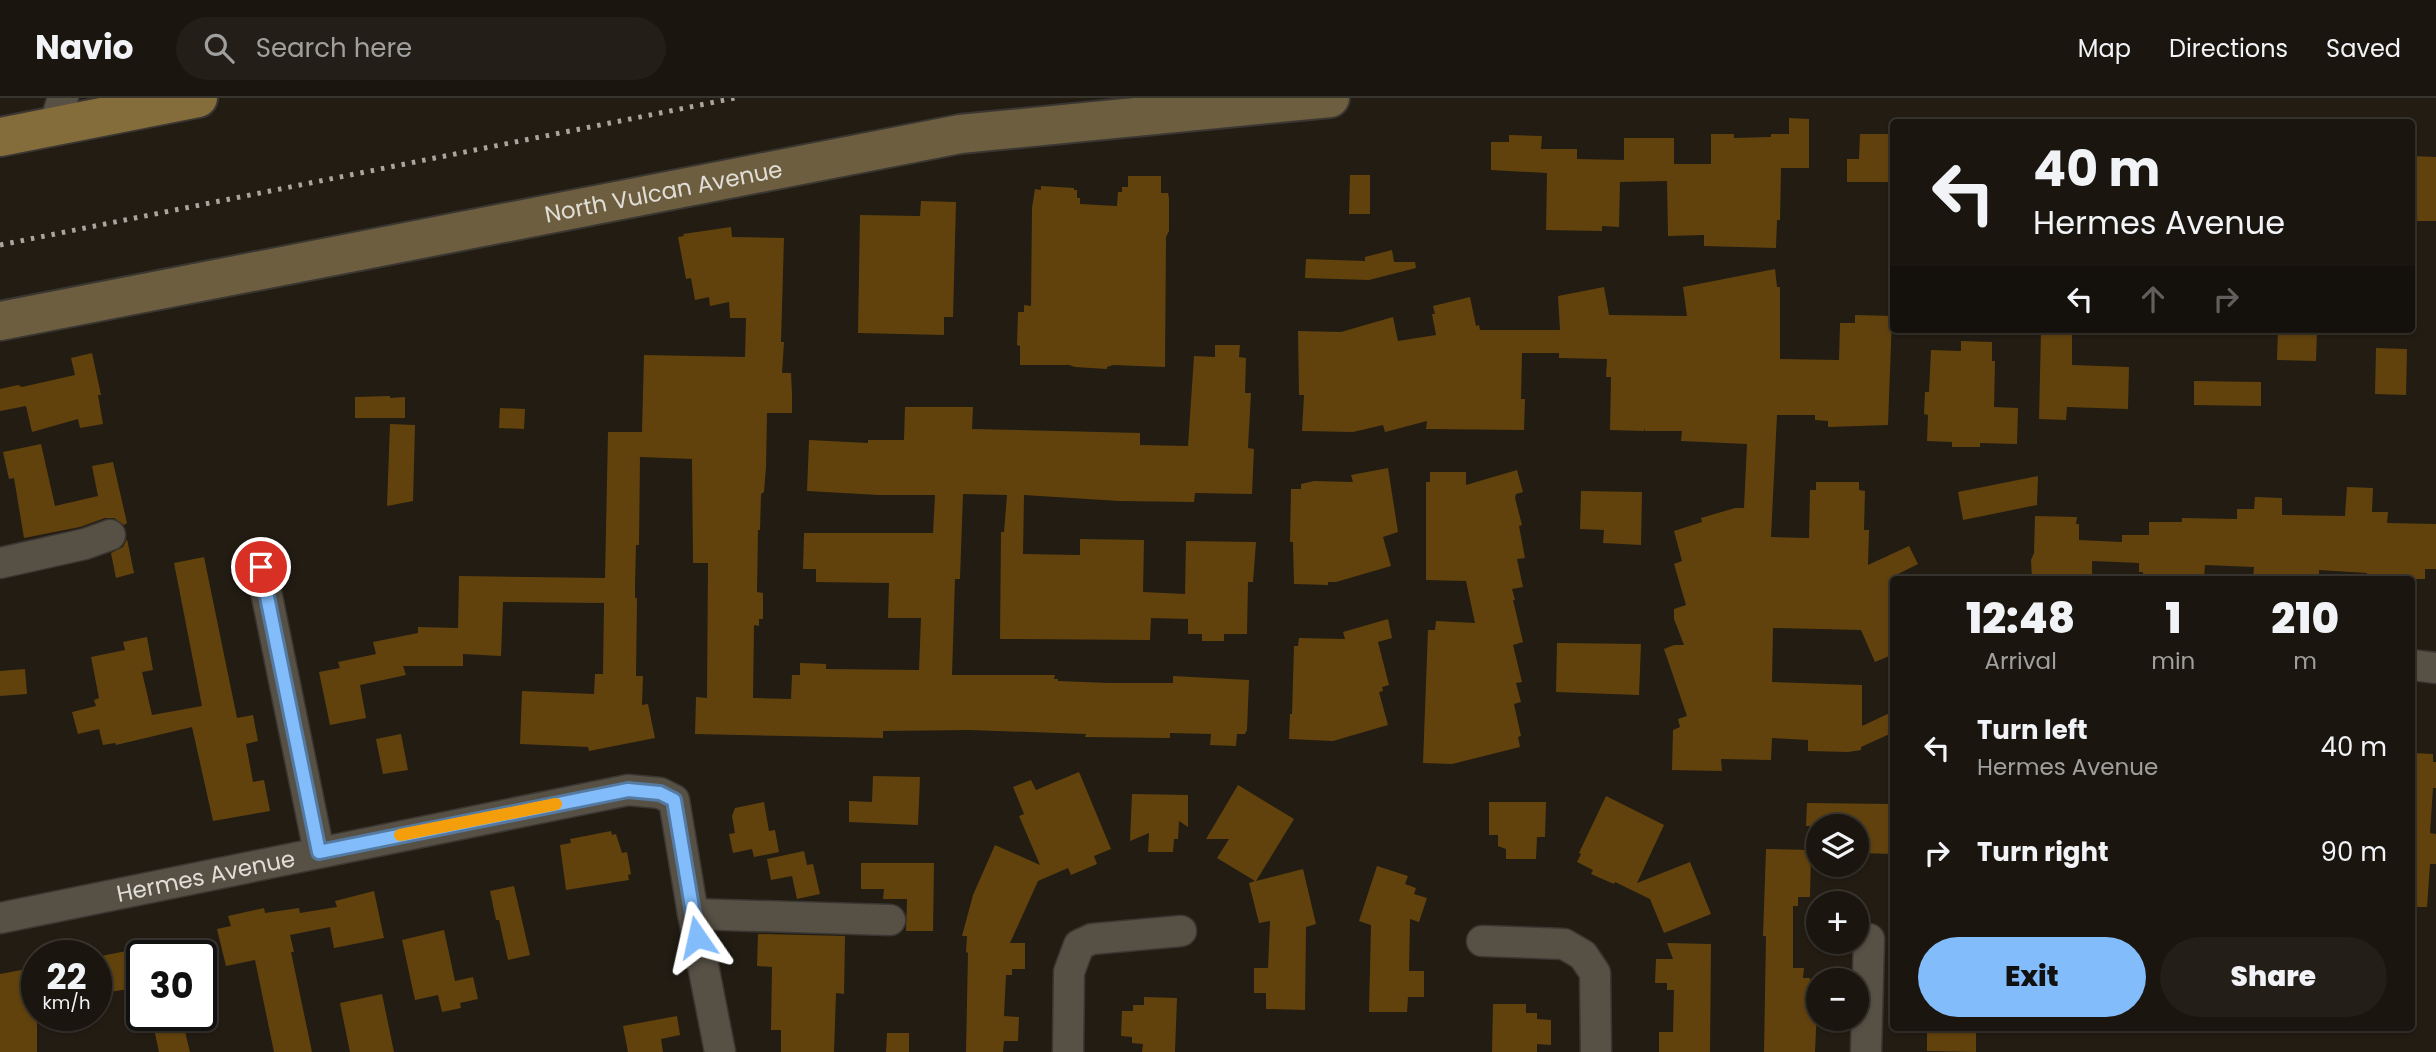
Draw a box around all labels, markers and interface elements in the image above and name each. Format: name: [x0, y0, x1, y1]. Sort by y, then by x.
search box: [176, 17, 666, 80]
text: Navio: [35, 24, 134, 71]
icon: search: [200, 29, 238, 67]
text: Search here: [256, 30, 412, 66]
text: Map: [2078, 32, 2131, 65]
text: Directions: [2169, 32, 2288, 65]
text: Saved: [2326, 32, 2401, 65]
text: 40 m: [2033, 135, 2160, 203]
icon: left: [1918, 147, 2009, 238]
street label: North Vulcan Avenue: [542, 153, 785, 231]
text: Hermes Avenue: [2033, 200, 2285, 245]
icon: left: [2061, 280, 2099, 318]
icon: ahead: [2134, 280, 2172, 318]
icon: right: [2207, 280, 2245, 318]
pin: [231, 537, 291, 597]
icon: arrive: [242, 548, 280, 586]
text: 12:48: [1966, 589, 2075, 648]
text: 1: [2165, 589, 2181, 648]
text: 210: [2271, 589, 2339, 648]
text: Arrival: [1984, 645, 2057, 677]
text: min: [2151, 645, 2195, 677]
text: m: [2293, 645, 2317, 677]
text: Turn left: [1977, 712, 2088, 748]
icon: left: [1918, 729, 1956, 767]
text: 40 m: [2321, 729, 2387, 765]
text: Hermes Avenue: [1977, 751, 2158, 783]
map controls: [1806, 814, 1869, 1031]
button: layers: [1806, 814, 1869, 877]
icon: right: [1918, 834, 1956, 872]
text: Turn right: [1977, 834, 2109, 870]
text: 90 m: [2321, 834, 2387, 870]
street label: Hermes Avenue: [114, 842, 298, 910]
button: +: [1806, 891, 1869, 954]
position arrow: [660, 900, 734, 974]
button: Exit: [1918, 937, 2146, 1017]
button: Share: [2160, 937, 2387, 1017]
speed limit sign: 30: [126, 940, 217, 1031]
text: 22: [47, 952, 86, 1001]
button: −: [1806, 968, 1869, 1031]
text: km/h: [43, 990, 90, 1015]

